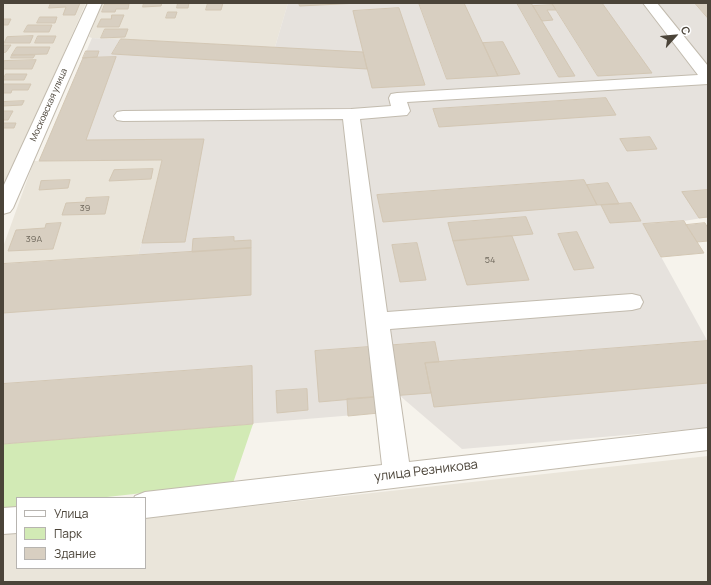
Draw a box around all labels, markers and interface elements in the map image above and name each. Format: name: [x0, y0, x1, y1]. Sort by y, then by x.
north arrow: [655, 16, 695, 56]
text: С: [678, 23, 695, 37]
street label: Московская улица: [28, 67, 70, 143]
house number: 39: [80, 203, 90, 213]
house number: 39А: [26, 234, 42, 244]
house number: 54: [485, 255, 495, 265]
street label: улица Резникова: [373, 457, 479, 485]
legend: [16, 497, 146, 569]
text: Улица: [54, 505, 88, 522]
text: Парк: [54, 525, 82, 542]
text: Здание: [54, 545, 96, 562]

